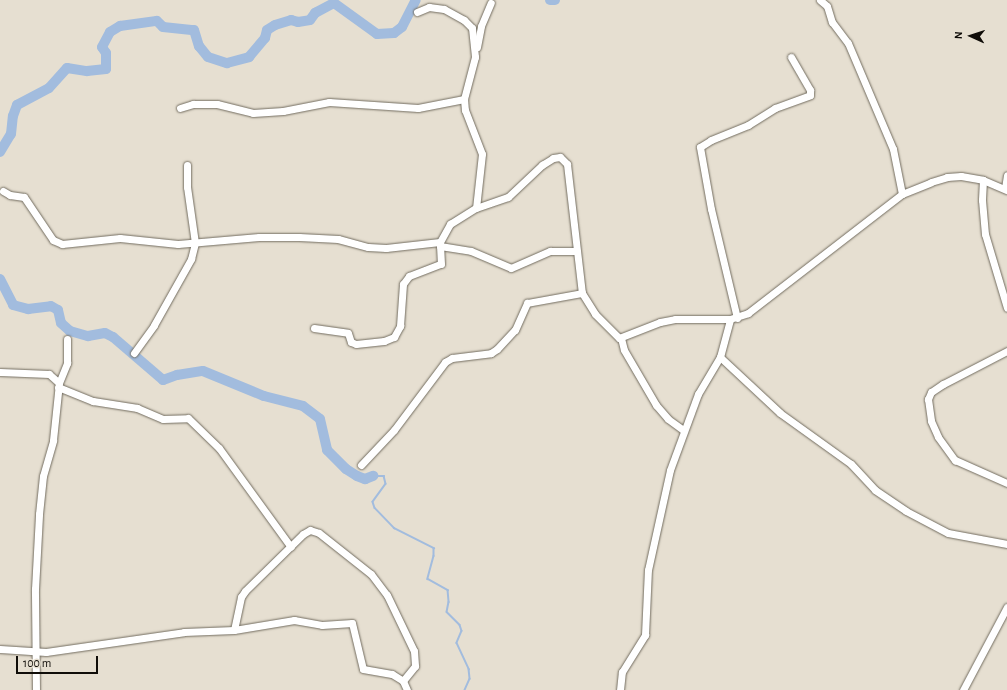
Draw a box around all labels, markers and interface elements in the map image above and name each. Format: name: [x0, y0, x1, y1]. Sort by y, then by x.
north arrow: [951, 16, 991, 56]
text: N: [953, 31, 964, 39]
scale bar: [18, 648, 100, 674]
text: 100 m: [23, 657, 51, 669]

